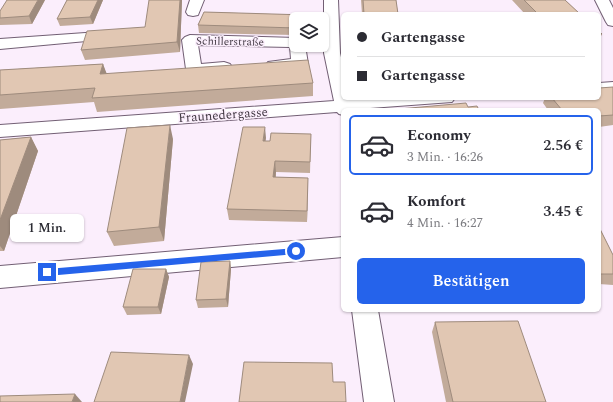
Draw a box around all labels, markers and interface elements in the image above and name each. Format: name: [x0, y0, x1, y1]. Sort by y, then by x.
map controls: [289, 12, 329, 52]
button: layers: [289, 12, 329, 52]
text: Gartengasse: [381, 26, 465, 49]
street label: Schillerstraße: [196, 32, 264, 51]
text: Gartengasse: [381, 64, 465, 87]
street label: Fraunedergasse: [178, 102, 269, 128]
text: Economy: [407, 124, 471, 147]
icon: car: [359, 127, 395, 163]
text: 2.56 €: [543, 134, 583, 157]
text: 3 Min. · 16:26: [407, 147, 483, 167]
text: Komfort: [407, 190, 466, 213]
icon: car: [359, 193, 395, 229]
text: 3.45 €: [543, 200, 583, 223]
text: 4 Min. · 16:27: [407, 213, 483, 233]
callout: 1 Min.: [10, 214, 84, 242]
text: 1 Min.: [28, 218, 66, 238]
route start: [287, 242, 305, 260]
button: Bestätigen: [357, 258, 585, 304]
route end: [38, 263, 56, 281]

